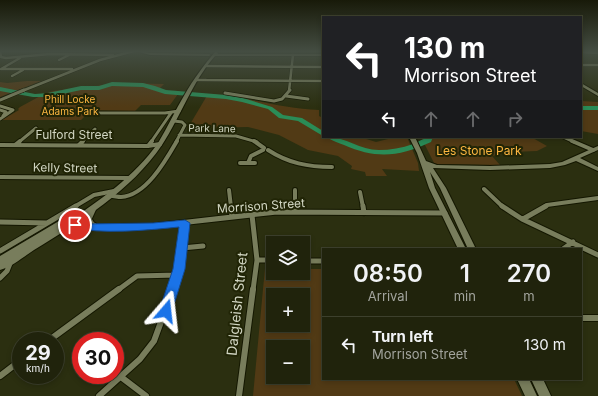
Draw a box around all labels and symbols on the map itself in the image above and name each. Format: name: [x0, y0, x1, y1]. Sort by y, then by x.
park label: Phill Locke Adams Park: [42, 93, 99, 117]
street label: Park Lane: [188, 122, 236, 134]
street label: Fulford Street: [36, 127, 113, 142]
park label: Les Stone Park: [436, 143, 522, 158]
street label: Kelly Street: [33, 159, 97, 176]
street label: Morrison Street: [216, 195, 306, 216]
pin: [58, 208, 92, 242]
street label: Dalgleish Street: [223, 251, 250, 357]
position arrow: [145, 290, 187, 332]
speed limit sign: 30: [72, 332, 124, 384]

